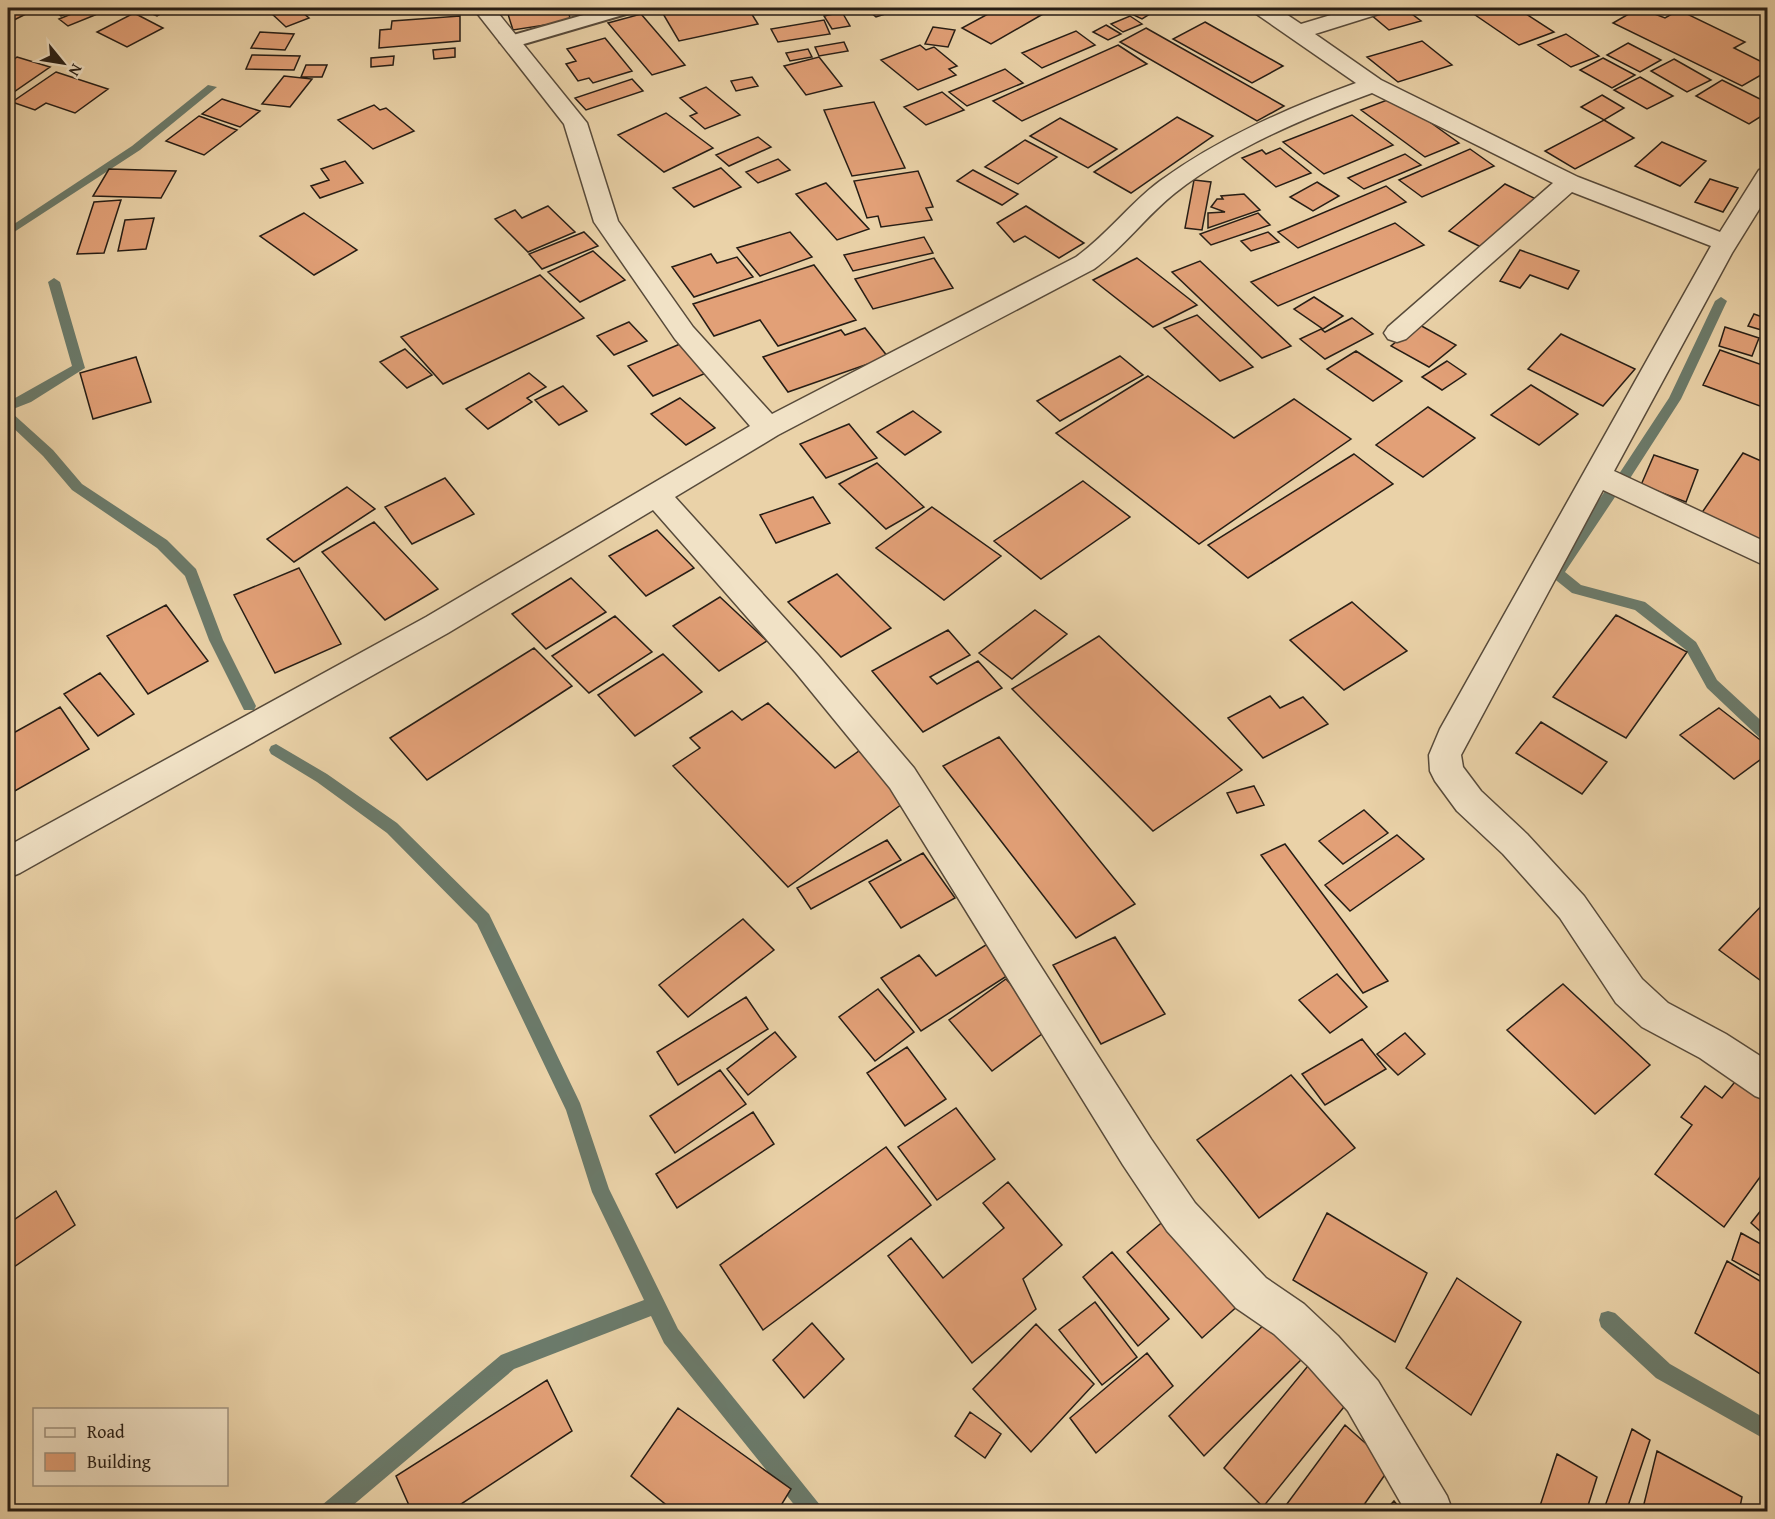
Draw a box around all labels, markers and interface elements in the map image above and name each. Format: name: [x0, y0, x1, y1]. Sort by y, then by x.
north arrow: [33, 33, 93, 93]
text: N: [63, 60, 89, 81]
legend: [33, 1408, 228, 1486]
text: Road: [87, 1418, 125, 1445]
text: Building: [87, 1448, 151, 1475]

